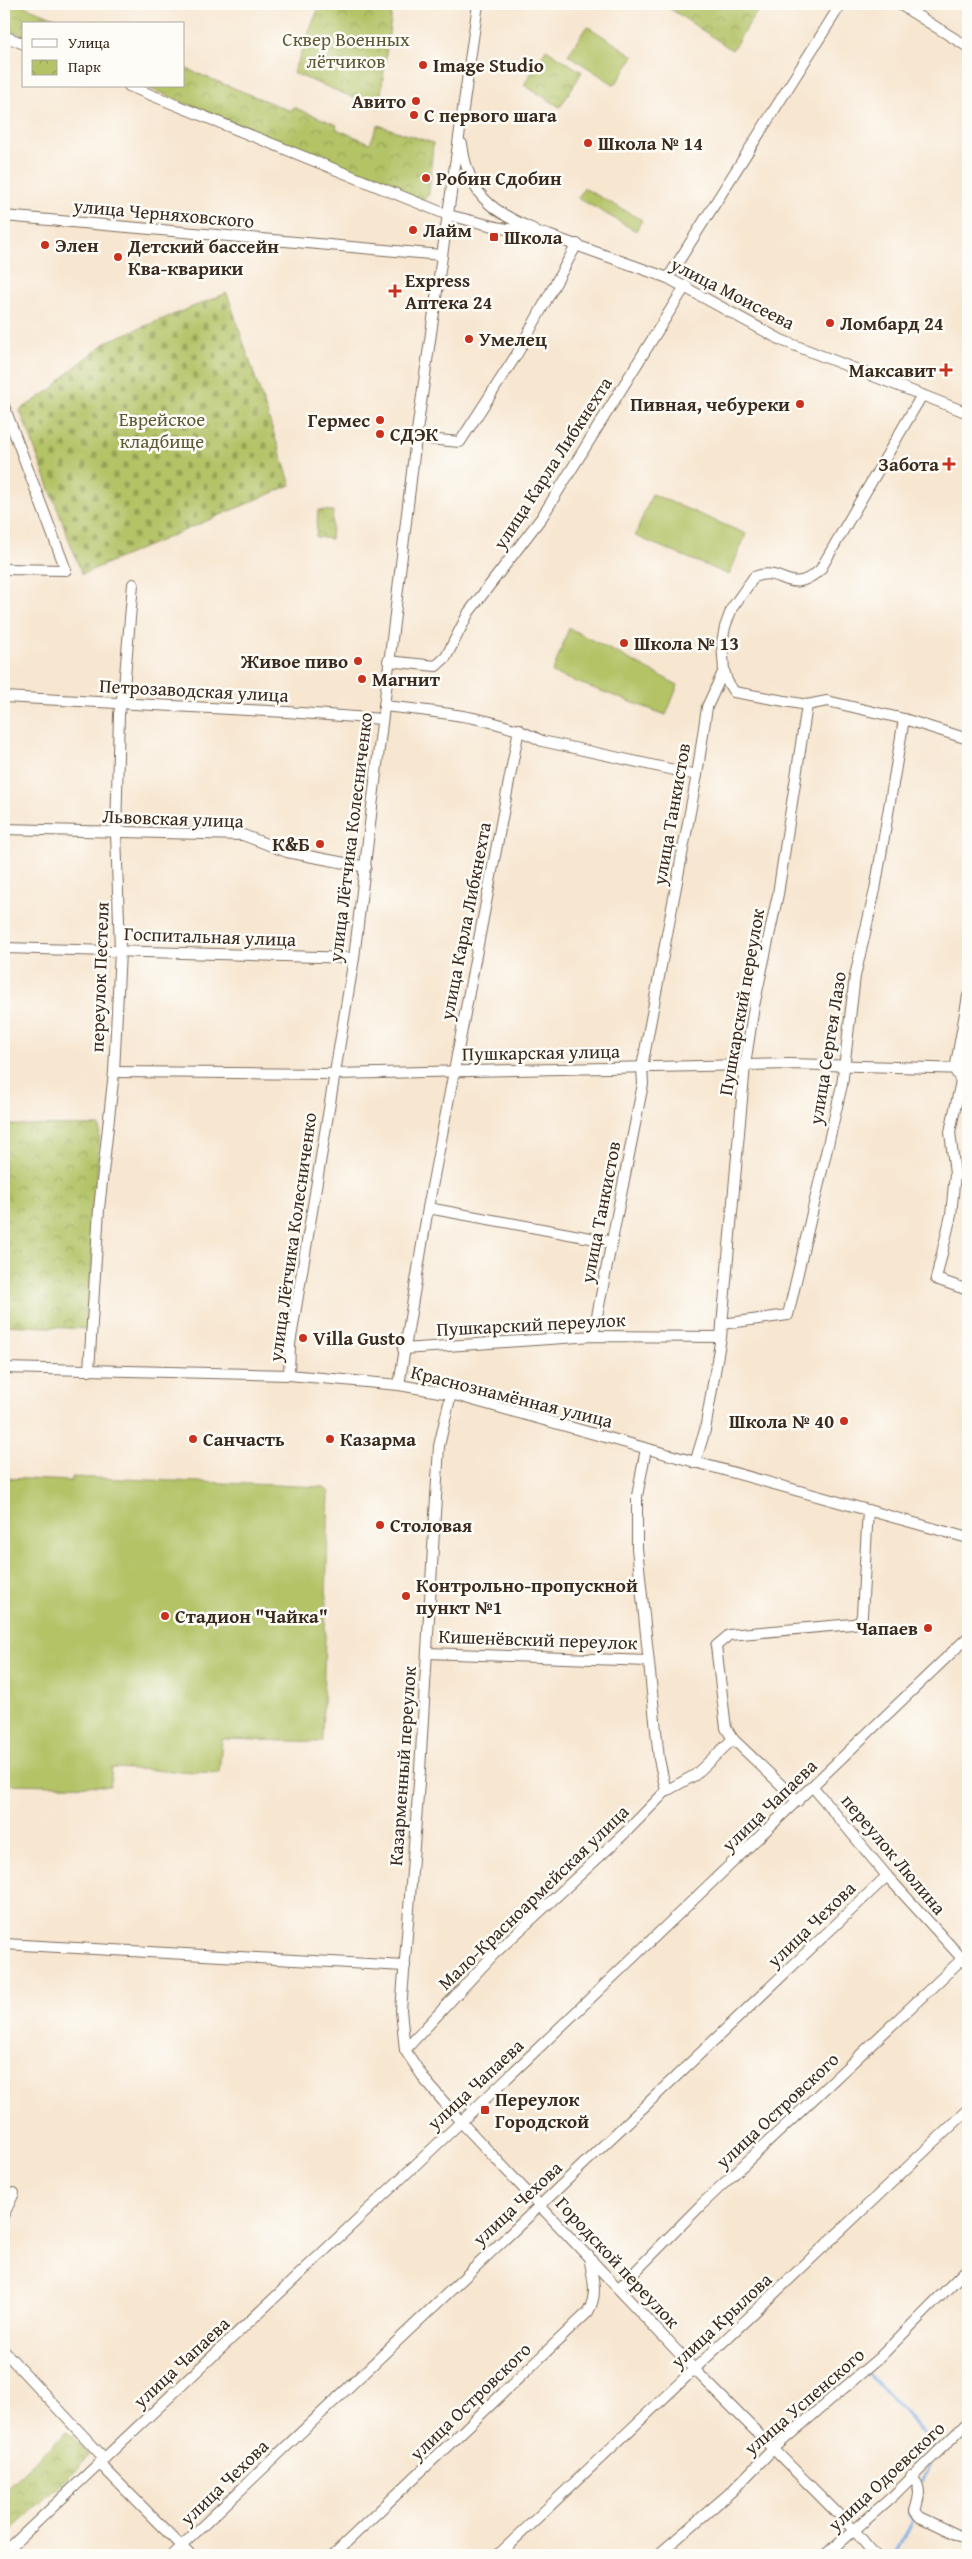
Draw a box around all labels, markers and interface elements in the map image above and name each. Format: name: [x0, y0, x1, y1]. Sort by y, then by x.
legend: [22, 22, 185, 88]
park label: Сквер Военных лётчиков: [282, 25, 410, 75]
text: Улица: [68, 32, 111, 53]
place label: Image Studio: [433, 51, 544, 79]
text: Парк: [68, 56, 101, 77]
marker: Image Studio: [417, 59, 429, 71]
place label: Авито: [352, 87, 406, 115]
marker: Авито: [410, 95, 422, 107]
place label: С первого шага: [424, 101, 557, 129]
marker: С первого шага: [408, 109, 420, 121]
place label: Школа № 14: [598, 129, 703, 157]
marker: Школа № 14: [582, 137, 594, 149]
place label: Робин Сдобин: [436, 164, 562, 192]
marker: Робин Сдобин: [420, 172, 432, 184]
street label: улица Черняховского: [71, 191, 256, 235]
place label: Лайм: [423, 216, 472, 244]
place label: Школа: [504, 223, 563, 251]
marker: Лайм: [407, 224, 419, 236]
place label: Элен: [55, 231, 99, 259]
marker: Школа: [488, 231, 500, 243]
place label: Детский бассейн Ква-кварики: [127, 232, 279, 282]
marker: Элен: [39, 239, 51, 251]
street label: улица Моисеева: [665, 249, 800, 336]
marker: Детский бассейн Ква-кварики: [112, 251, 124, 263]
place label: Express Аптека 24: [405, 266, 493, 316]
marker: Express Аптека 24: [389, 285, 401, 297]
place label: Ломбард 24: [840, 309, 944, 337]
marker: Ломбард 24: [824, 317, 836, 329]
place label: Умелец: [479, 325, 547, 353]
marker: Умелец: [463, 333, 475, 345]
place label: Максавит: [849, 356, 937, 384]
marker: Максавит: [940, 364, 952, 376]
street label: улица Карла Либкнехта: [485, 371, 618, 556]
place label: Пивная, чебуреки: [630, 390, 790, 418]
marker: Пивная, чебуреки: [794, 398, 806, 410]
park label: Еврейское кладбище: [119, 405, 205, 455]
place label: Гермес: [308, 406, 370, 434]
marker: Гермес: [374, 414, 386, 426]
place label: СДЭК: [390, 420, 439, 448]
marker: СДЭК: [374, 428, 386, 440]
place label: Забота: [878, 450, 939, 478]
marker: Забота: [943, 458, 955, 470]
place label: Школа № 13: [634, 629, 739, 657]
marker: Школа № 13: [618, 637, 630, 649]
place label: Живое пиво: [240, 647, 348, 675]
marker: Живое пиво: [352, 655, 364, 667]
place label: Магнит: [372, 665, 441, 693]
street label: Петрозаводская улица: [99, 671, 289, 709]
marker: Магнит: [356, 673, 368, 685]
street label: улица Лётчика Колесниченко: [321, 710, 379, 965]
street label: улица Танкистов: [645, 741, 697, 888]
street label: Львовская улица: [102, 802, 244, 834]
street label: улица Карла Либкнехта: [432, 820, 498, 1023]
place label: К&Б: [272, 830, 310, 858]
marker: К&Б: [314, 838, 326, 850]
street label: переулок Пестеля: [82, 901, 116, 1053]
street label: Пушкарский переулок: [711, 906, 771, 1098]
street label: Госпитальная улица: [123, 919, 297, 953]
street label: улица Сергея Лазо: [801, 969, 853, 1128]
street label: Пушкарская улица: [462, 1037, 620, 1067]
street label: улица Лётчика Колесниченко: [260, 1111, 323, 1364]
street label: улица Танкистов: [572, 1139, 627, 1286]
street label: Пушкарский переулок: [436, 1305, 626, 1343]
place label: Villa Gusto: [313, 1324, 405, 1352]
marker: Villa Gusto: [297, 1332, 309, 1344]
street label: Краснознамённая улица: [408, 1357, 616, 1435]
place label: Школа № 40: [729, 1407, 834, 1435]
marker: Школа № 40: [838, 1415, 850, 1427]
place label: Санчасть: [203, 1425, 285, 1453]
place label: Казарма: [340, 1425, 416, 1453]
marker: Санчасть: [187, 1433, 199, 1445]
marker: Казарма: [324, 1433, 336, 1445]
place label: Столовая: [390, 1511, 472, 1539]
marker: Столовая: [374, 1519, 386, 1531]
place label: Контрольно-пропускной пункт №1: [416, 1571, 638, 1621]
marker: Контрольно-пропускной пункт №1: [400, 1590, 412, 1602]
place label: Стадион "Чайка": [175, 1602, 328, 1630]
marker: Стадион "Чайка": [159, 1610, 171, 1622]
place label: Чапаев: [856, 1614, 918, 1642]
street label: Кишенёвский переулок: [438, 1622, 638, 1656]
marker: Чапаев: [922, 1622, 934, 1634]
street label: Казарменный переулок: [381, 1665, 423, 1867]
street label: улица Чапаева: [714, 1752, 823, 1859]
street label: переулок Люлина: [835, 1787, 953, 1921]
street label: Мало-Красноармейская улица: [431, 1798, 635, 1996]
street label: улица Чехова: [760, 1874, 862, 1974]
street label: улица Чапаева: [420, 2032, 530, 2137]
street label: улица Островского: [708, 2045, 845, 2175]
place label: Переулок Городской: [495, 2085, 589, 2135]
marker: Переулок Городской: [479, 2104, 491, 2116]
street label: улица Чехова: [465, 2154, 568, 2253]
street label: Городской переулок: [549, 2190, 687, 2334]
street label: улица Крылова: [663, 2266, 778, 2375]
street label: улица Чапаева: [126, 2310, 236, 2415]
street label: улица Островского: [402, 2335, 537, 2467]
street label: улица Успенского: [737, 2341, 871, 2462]
street label: улица Одоевского: [821, 2414, 951, 2538]
street label: улица Чехова: [173, 2432, 275, 2532]

